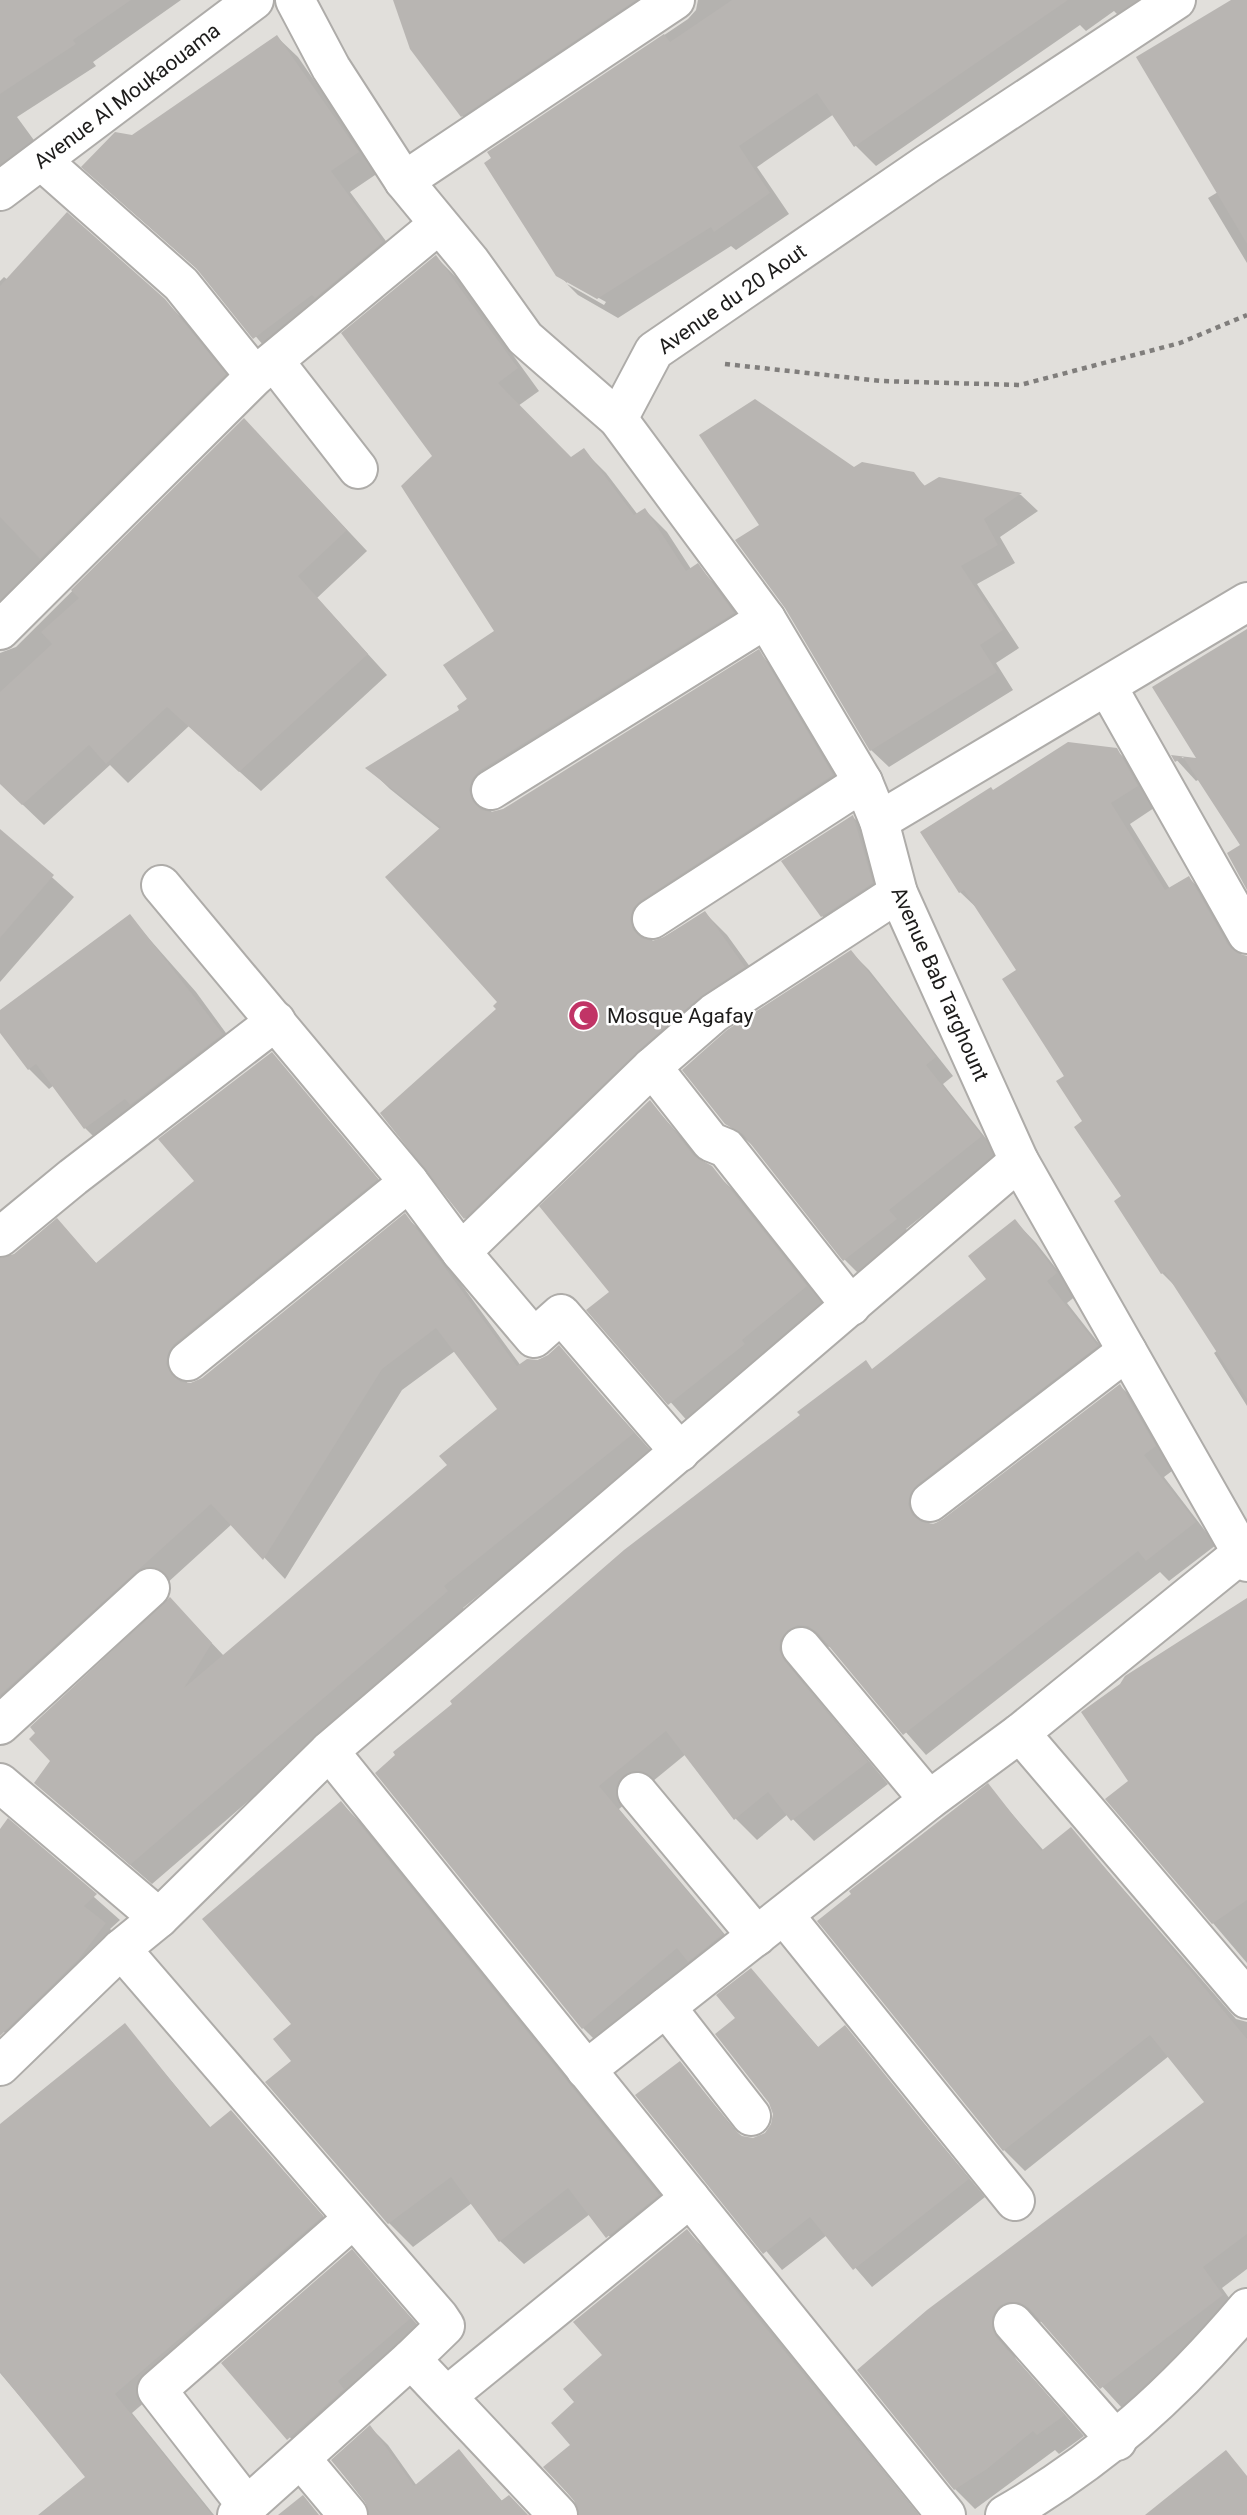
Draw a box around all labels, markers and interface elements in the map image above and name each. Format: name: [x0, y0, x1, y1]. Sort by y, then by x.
street label: Avenue Al Moukaouama: [29, 18, 225, 174]
street label: Avenue du 20 Aout: [653, 239, 811, 359]
street label: Avenue Bab Targhount: [886, 883, 994, 1085]
mosque icon: Mosque Agafay: [567, 999, 601, 1033]
place label: Mosque Agafay: [607, 1004, 753, 1028]

